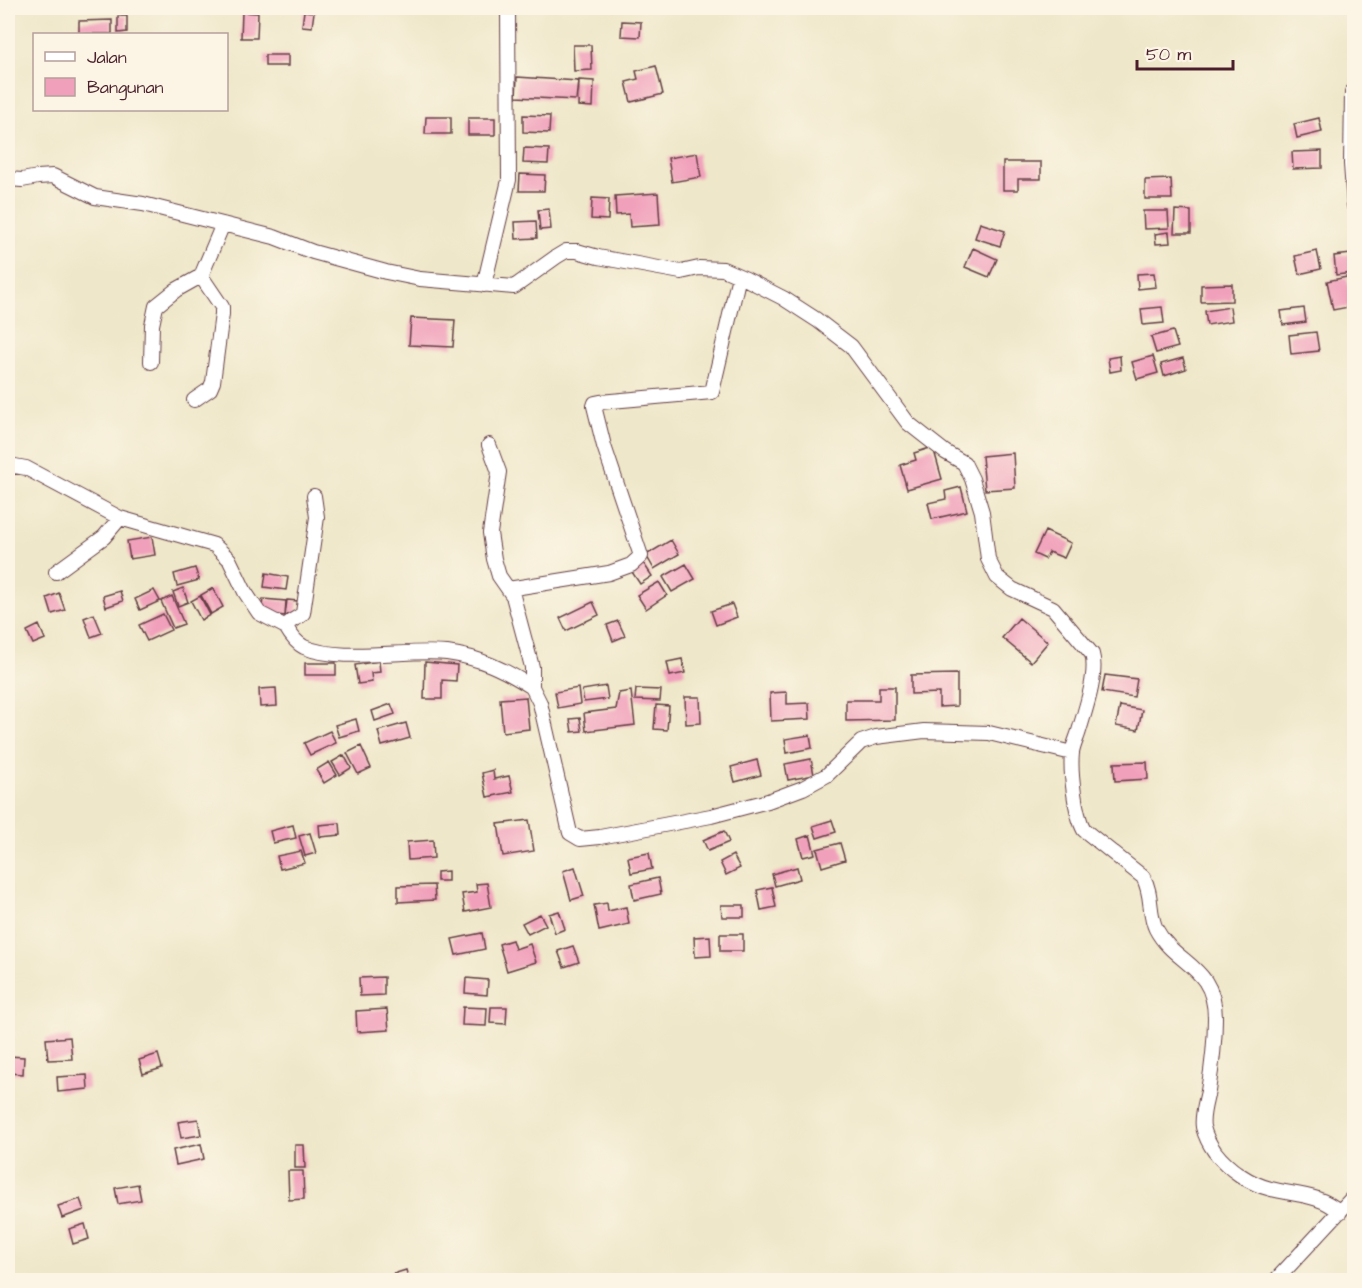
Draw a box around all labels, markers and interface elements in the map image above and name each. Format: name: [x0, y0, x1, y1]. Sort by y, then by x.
legend: [33, 33, 228, 111]
scale bar: [1137, 33, 1233, 71]
text: 50 m: [1146, 42, 1191, 67]
text: Jalan: [87, 45, 127, 70]
text: Bangunan: [87, 75, 164, 101]

